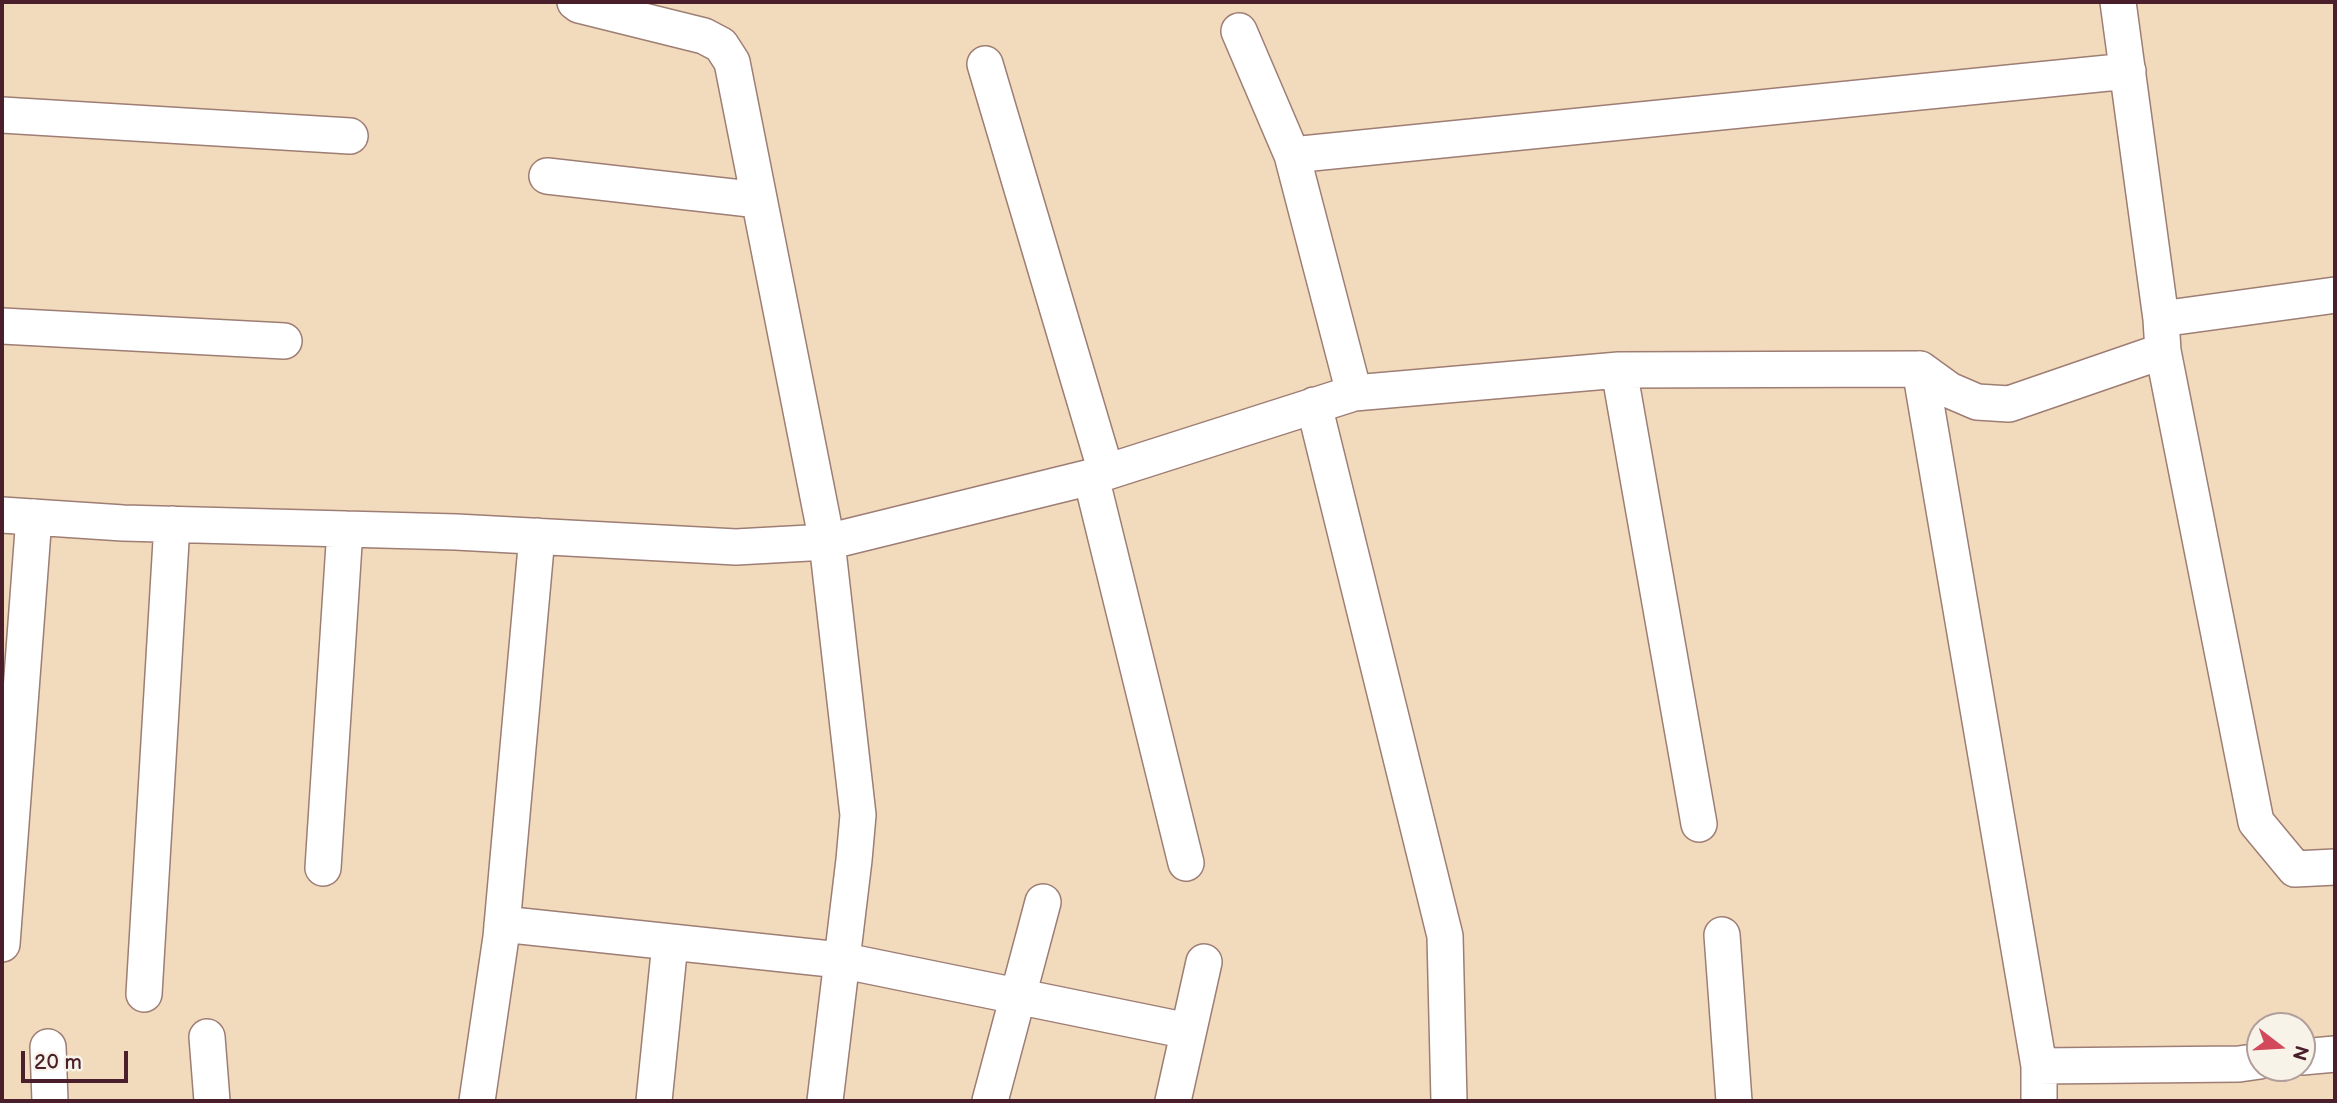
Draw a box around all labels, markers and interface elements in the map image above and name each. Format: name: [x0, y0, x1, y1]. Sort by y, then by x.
north arrow: [2246, 1012, 2316, 1082]
scale bar: [24, 1036, 131, 1080]
text: N: [2287, 1043, 2313, 1063]
text: 20 m: [34, 1050, 82, 1075]

